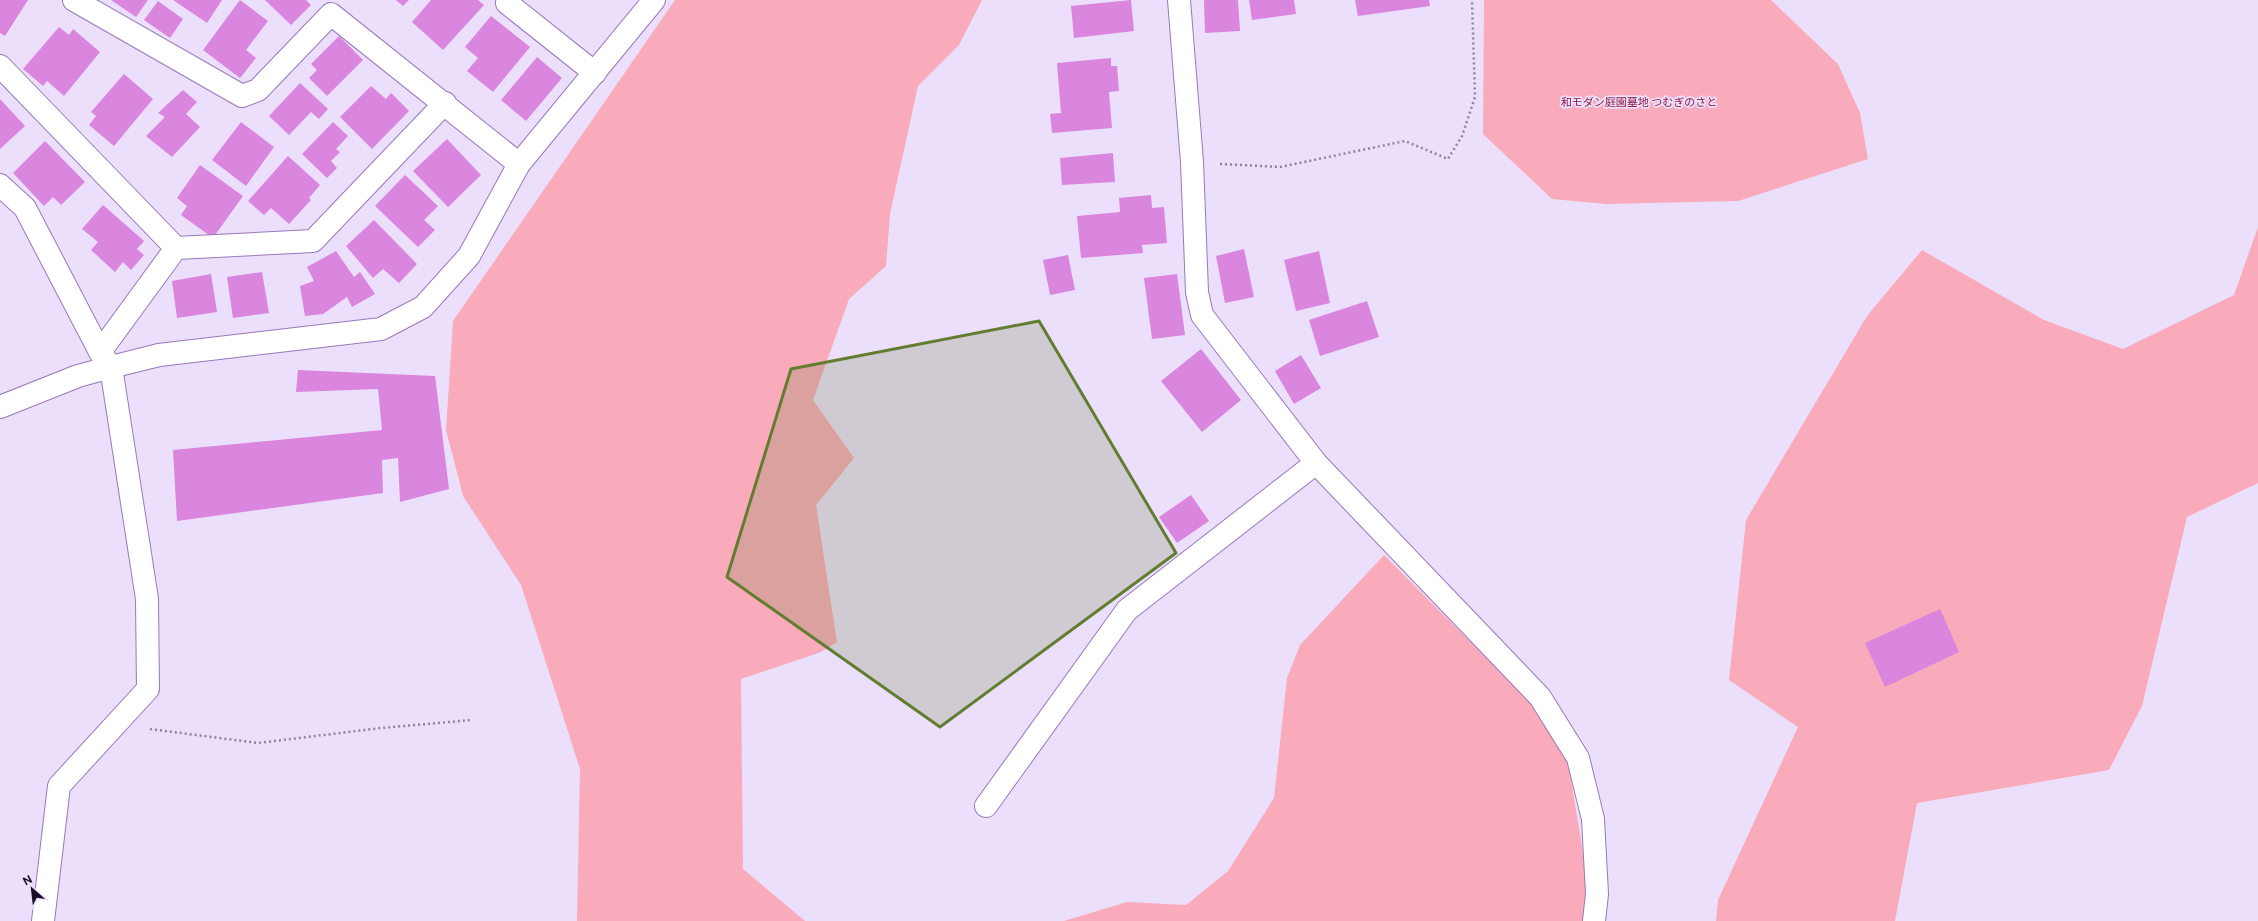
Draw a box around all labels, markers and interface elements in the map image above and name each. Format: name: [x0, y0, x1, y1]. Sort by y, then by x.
park label: 和モダン庭園墓地 つむぎのさと: [1561, 96, 1717, 108]
north arrow: [12, 869, 52, 909]
text: N: [21, 873, 34, 887]

